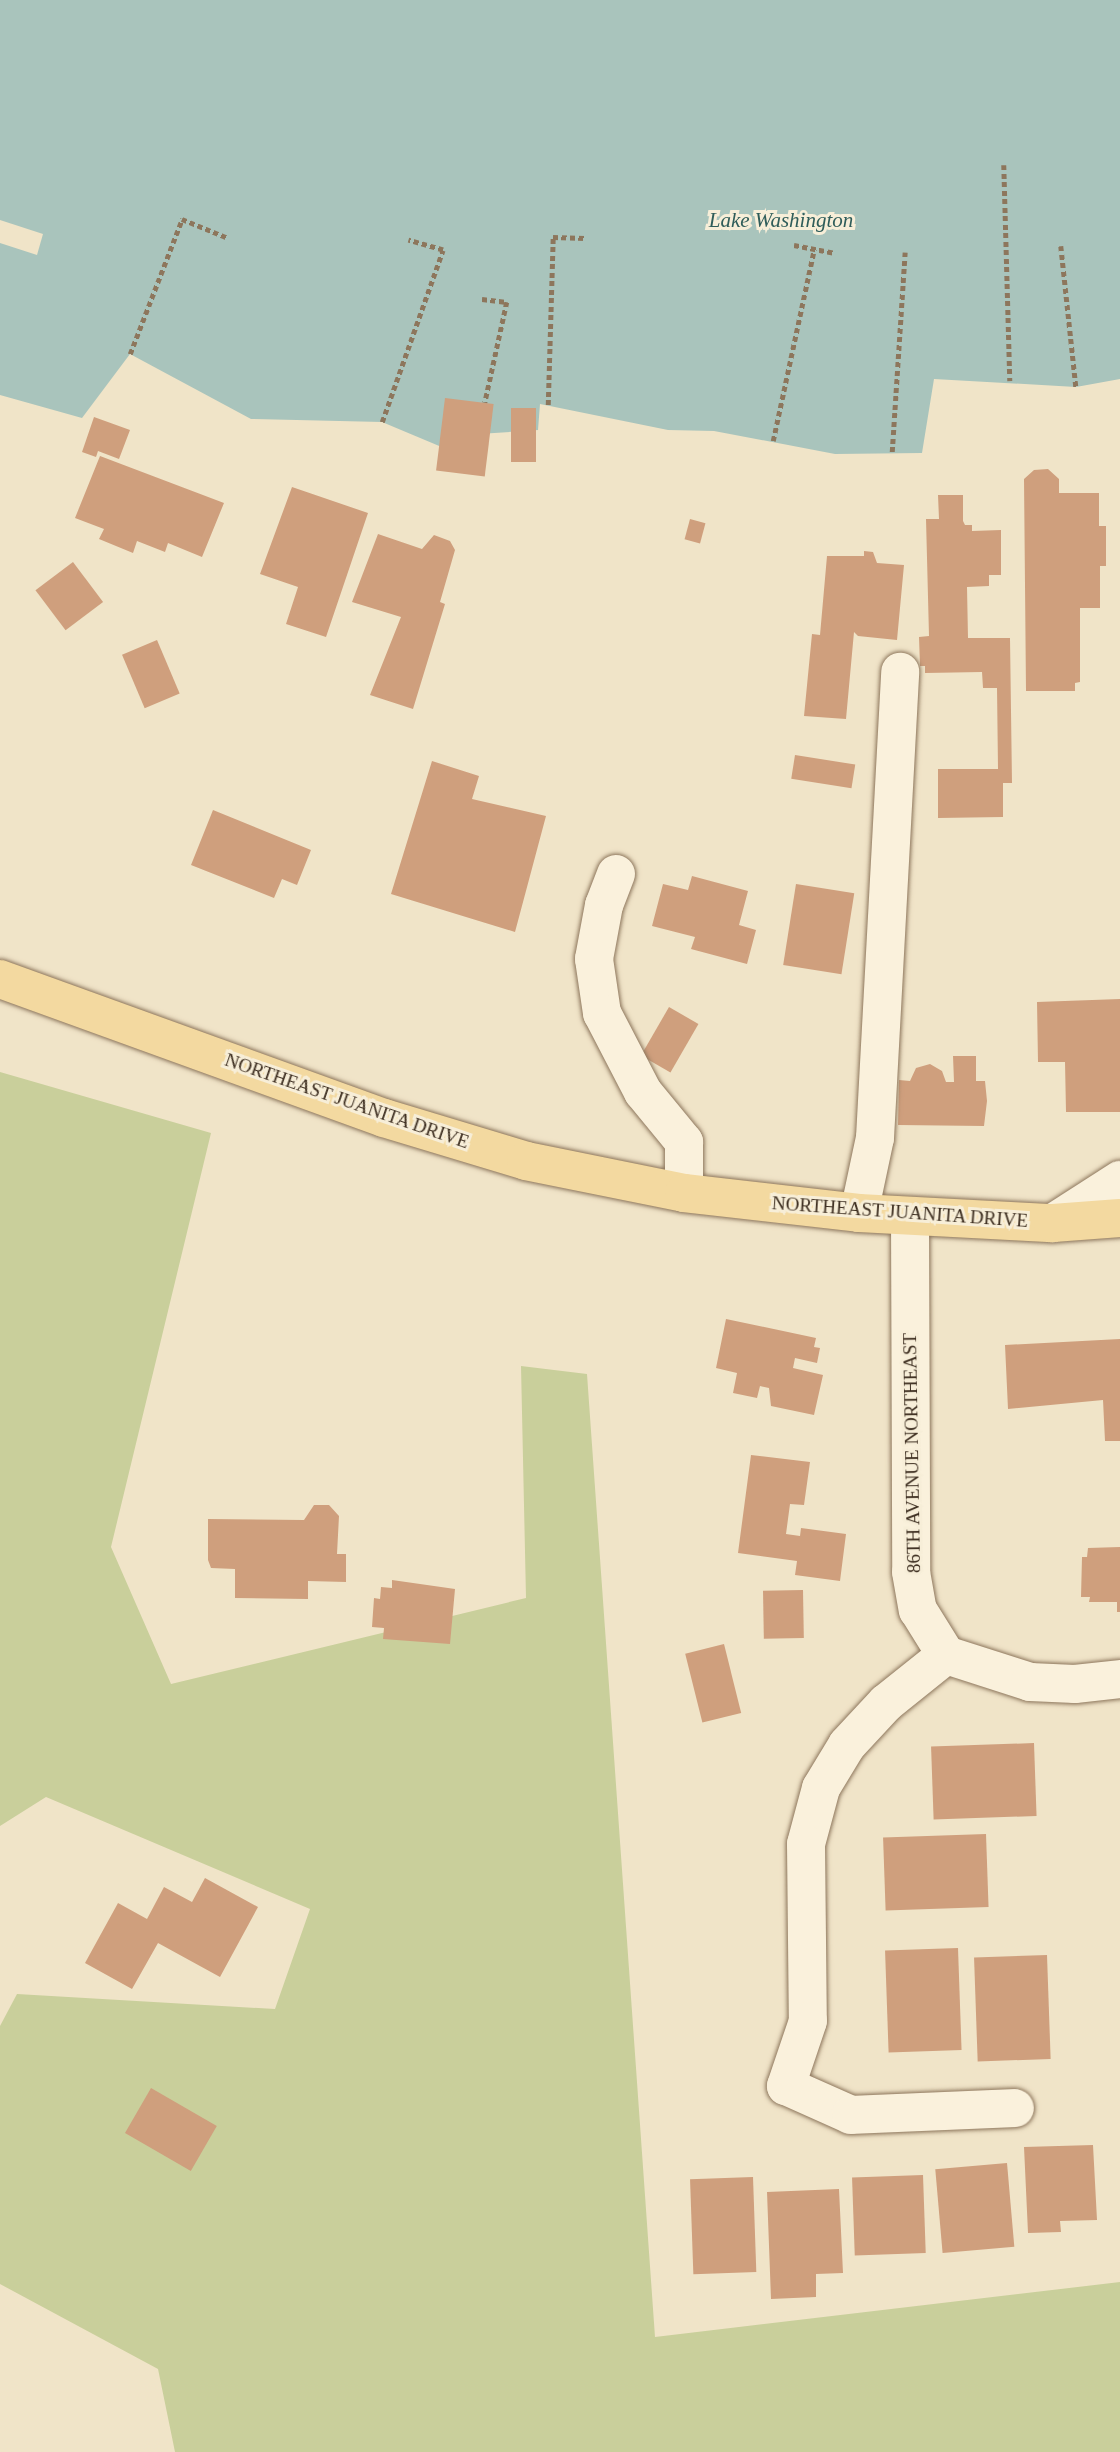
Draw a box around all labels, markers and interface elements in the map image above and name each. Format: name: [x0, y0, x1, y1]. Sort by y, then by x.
water label: Lake Washington: [709, 207, 853, 233]
street label: NORTHEAST JUANITA DRIVE: [221, 1048, 473, 1154]
street label: NORTHEAST JUANITA DRIVE: [770, 1192, 1030, 1232]
street label: 86TH AVENUE NORTHEAST: [898, 1332, 926, 1574]

